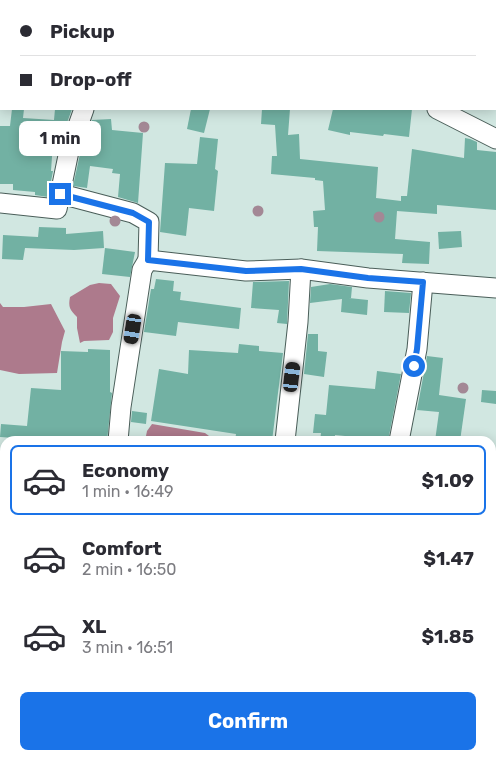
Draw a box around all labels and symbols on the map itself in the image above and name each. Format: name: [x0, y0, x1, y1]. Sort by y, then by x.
callout: 1 min: [19, 121, 101, 156]
route end: [49, 183, 71, 205]
car: [123, 313, 142, 345]
route start: [403, 355, 425, 377]
car: [282, 361, 301, 393]

